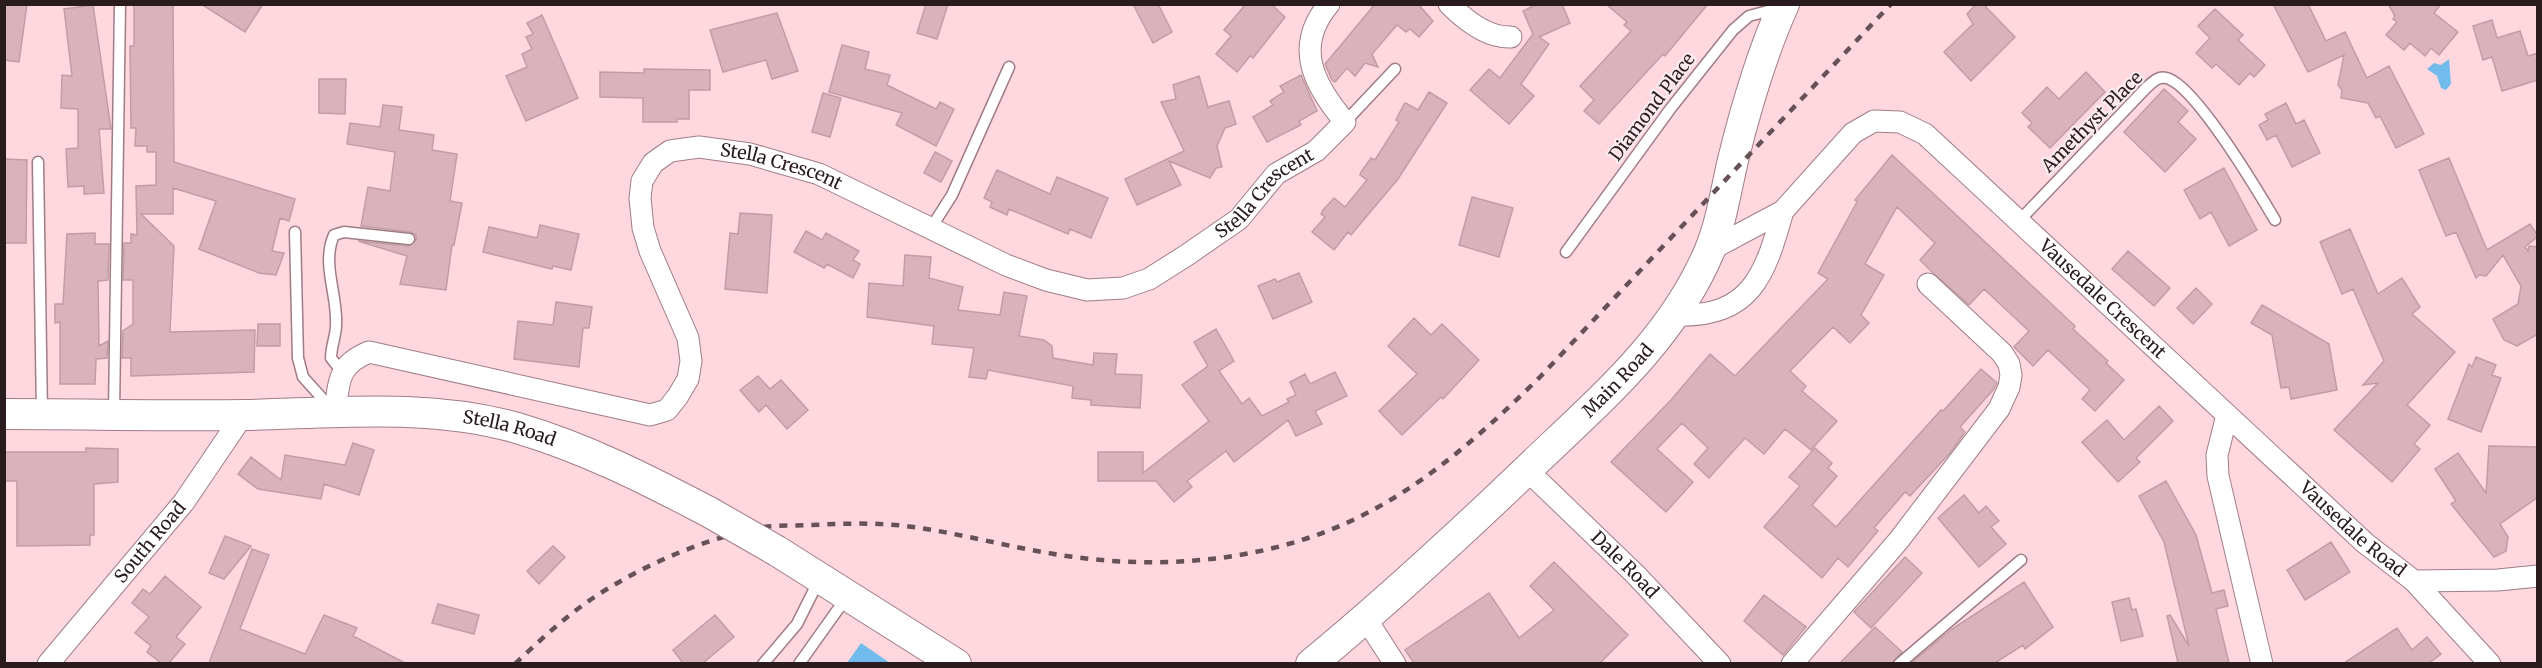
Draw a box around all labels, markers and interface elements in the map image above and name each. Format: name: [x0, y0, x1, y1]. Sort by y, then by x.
street label: Diamond Place: [1604, 48, 1700, 165]
street label: Amethyst Place: [2036, 66, 2147, 178]
street label: Stella Crescent: [719, 138, 846, 195]
street label: Stella Crescent: [1210, 143, 1318, 243]
street label: Vausedale Crescent: [2034, 233, 2171, 363]
street label: Main Road: [1577, 339, 1658, 422]
street label: Stella Road: [461, 405, 559, 451]
street label: Vausedale Road: [2294, 475, 2411, 582]
street label: South Road: [109, 496, 191, 587]
street label: Dale Road: [1586, 526, 1664, 603]

